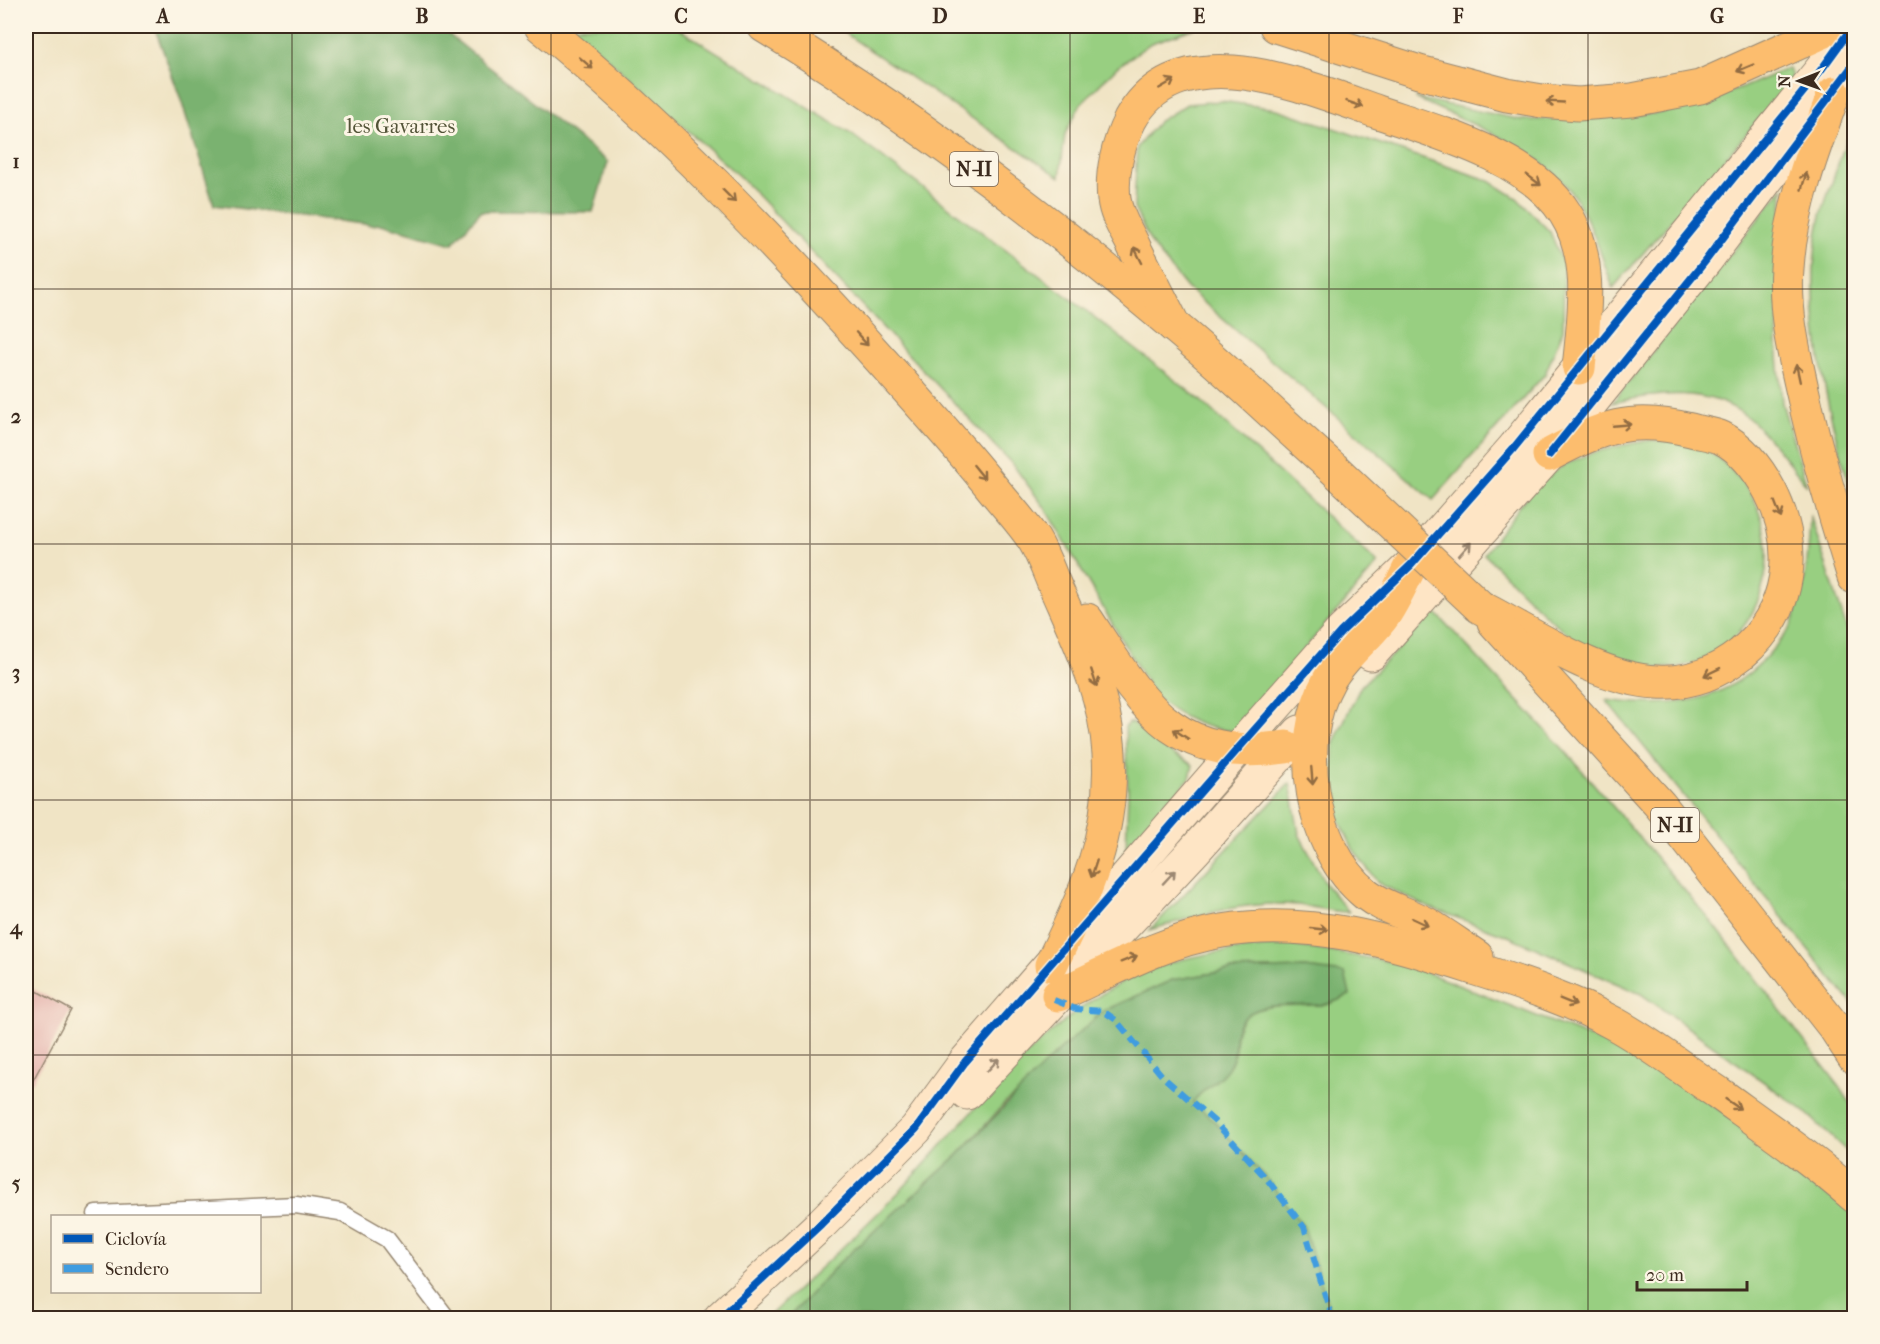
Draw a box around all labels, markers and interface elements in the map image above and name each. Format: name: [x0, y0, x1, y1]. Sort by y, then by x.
text: A: [155, 5, 171, 28]
text: B: [415, 5, 429, 28]
text: C: [674, 5, 688, 28]
text: D: [932, 5, 948, 28]
text: E: [1193, 5, 1205, 28]
text: F: [1452, 5, 1464, 28]
text: G: [1710, 5, 1724, 28]
north arrow: [1769, 51, 1829, 111]
one-way arrow: [578, 56, 593, 70]
one-way arrow: [1736, 63, 1754, 74]
text: N: [1775, 74, 1794, 87]
one-way arrow: [1158, 78, 1175, 90]
one-way arrow: [1546, 97, 1566, 108]
one-way arrow: [1345, 99, 1364, 110]
park label: les Gavarres: [346, 114, 455, 138]
text: 1: [12, 150, 20, 173]
road number: N-II: [950, 152, 998, 186]
one-way arrow: [1799, 172, 1811, 191]
one-way arrow: [1525, 174, 1541, 187]
one-way arrow: [722, 188, 737, 203]
one-way arrow: [1132, 246, 1144, 264]
one-way arrow: [855, 331, 869, 346]
one-way arrow: [1792, 364, 1803, 384]
text: 2: [11, 405, 21, 428]
one-way arrow: [1612, 419, 1631, 430]
one-way arrow: [973, 464, 986, 480]
one-way arrow: [1773, 500, 1784, 519]
one-way arrow: [1458, 541, 1472, 556]
text: 3: [12, 661, 20, 684]
one-way arrow: [1703, 666, 1721, 678]
one-way arrow: [1089, 668, 1100, 687]
one-way arrow: [1173, 727, 1190, 740]
one-way arrow: [1307, 765, 1318, 785]
road number: N-II: [1651, 808, 1699, 842]
one-way arrow: [1088, 859, 1099, 878]
one-way arrow: [1162, 869, 1177, 884]
text: 4: [9, 916, 23, 940]
one-way arrow: [1411, 917, 1429, 928]
one-way arrow: [1309, 924, 1329, 935]
one-way arrow: [1120, 953, 1138, 964]
one-way arrow: [1558, 997, 1577, 1008]
one-way arrow: [986, 1058, 1000, 1073]
one-way arrow: [1725, 1098, 1741, 1110]
text: 5: [12, 1172, 21, 1195]
legend: [51, 1215, 261, 1293]
text: Ciclovía: [105, 1229, 167, 1250]
scale bar: [1637, 1254, 1746, 1292]
text: Sendero: [105, 1259, 169, 1280]
text: 20 m: [1646, 1265, 1684, 1286]

